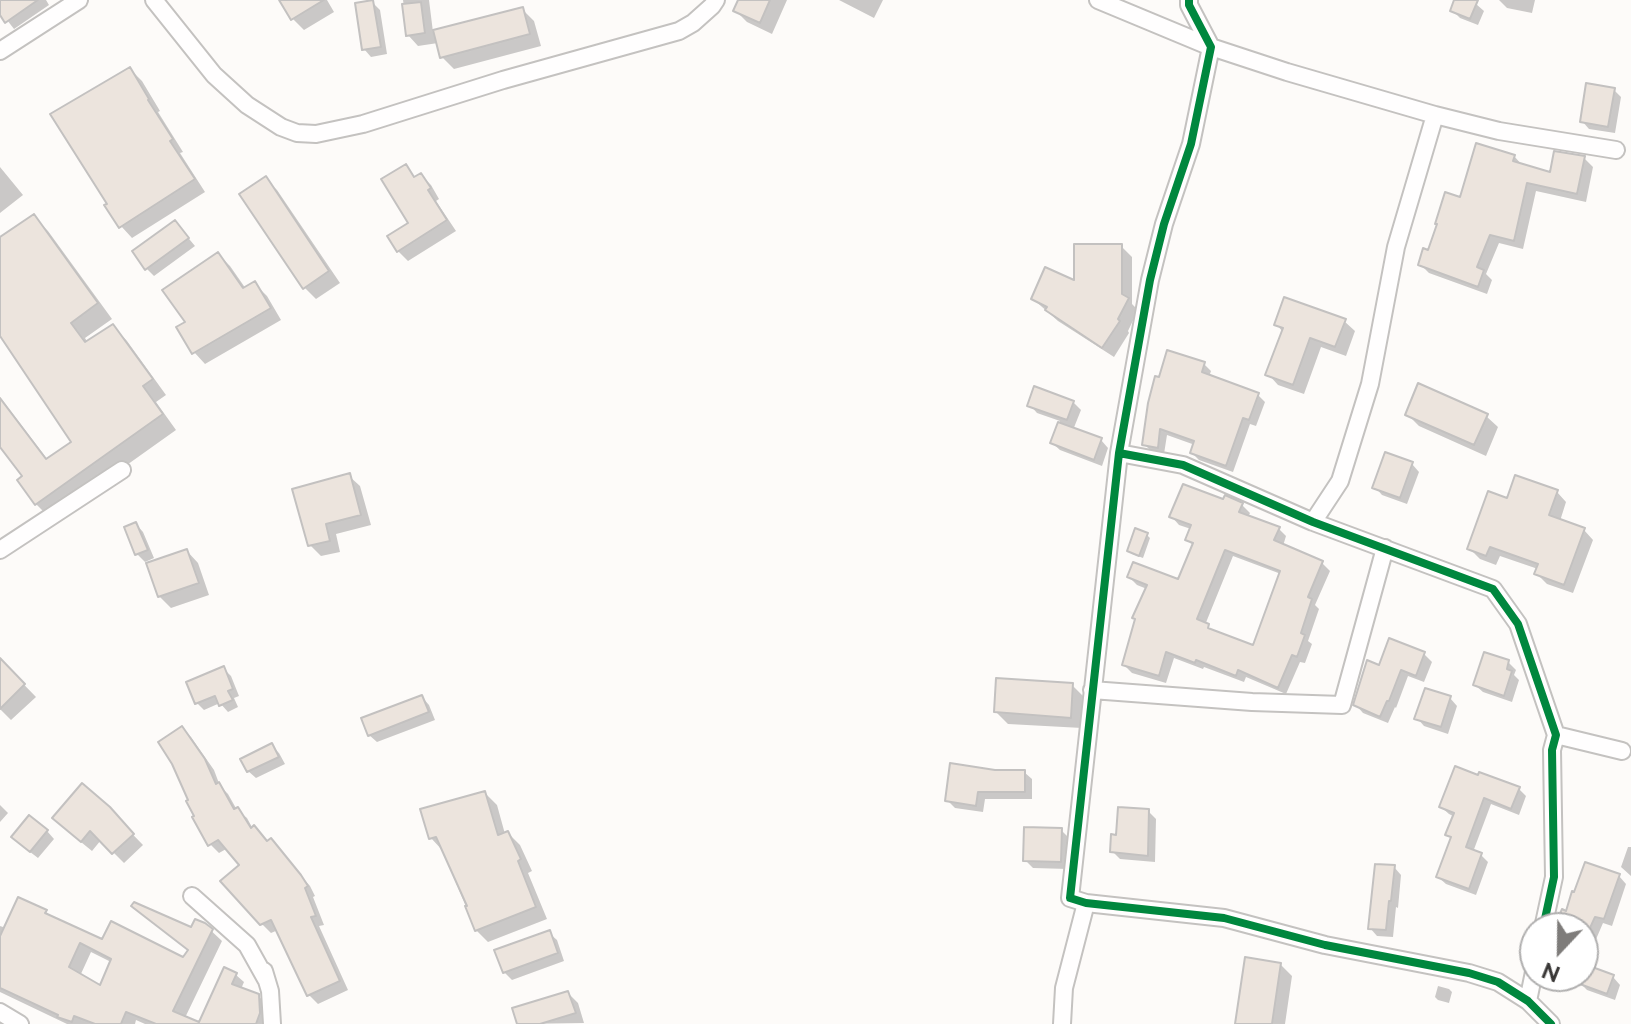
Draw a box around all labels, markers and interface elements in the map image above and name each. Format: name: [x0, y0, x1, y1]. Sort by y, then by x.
north arrow: [1519, 912, 1599, 992]
text: N: [1538, 957, 1563, 988]

